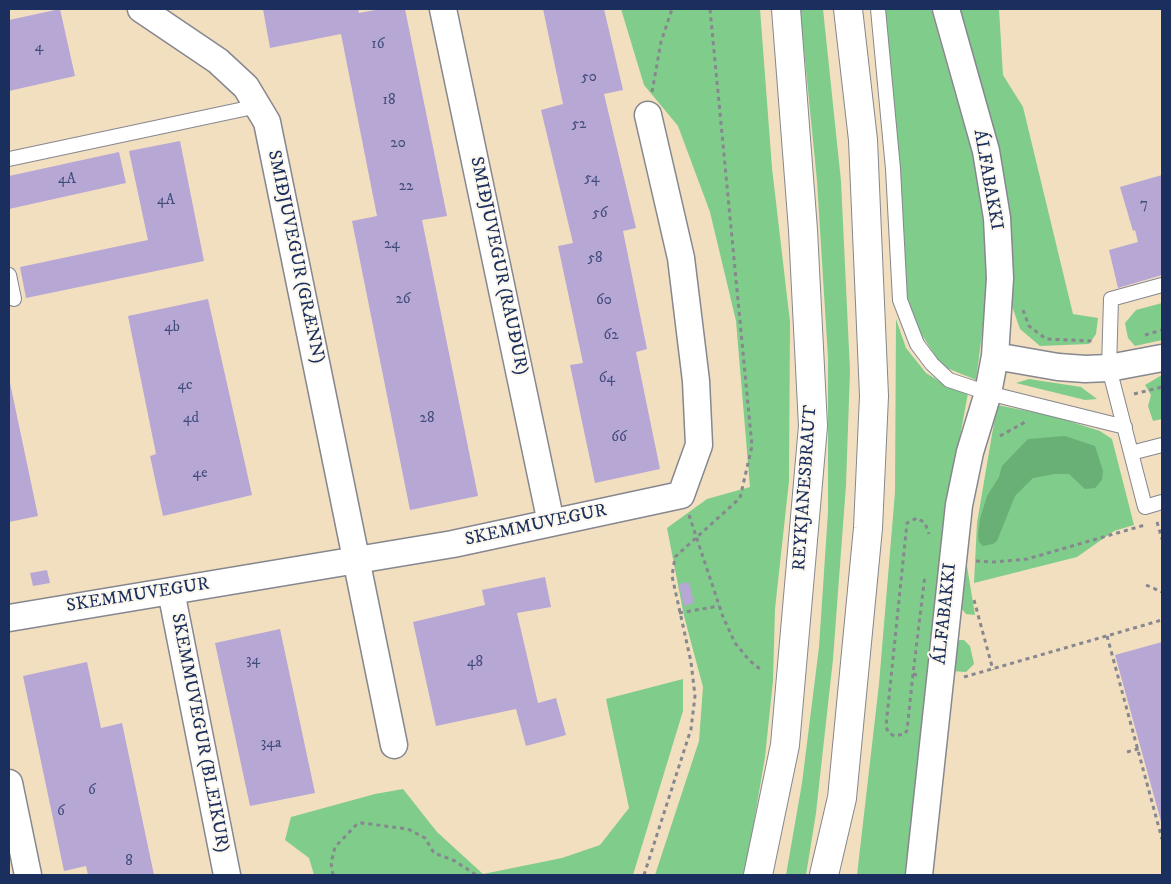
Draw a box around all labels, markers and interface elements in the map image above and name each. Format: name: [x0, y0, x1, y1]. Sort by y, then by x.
house number: 16: [371, 36, 385, 54]
house number: 4: [35, 39, 43, 57]
house number: 50: [581, 69, 597, 87]
house number: 18: [382, 92, 396, 110]
house number: 52: [572, 116, 586, 134]
street label: ÁLFABAKKI: [968, 128, 1006, 232]
house number: 20: [390, 135, 406, 153]
street label: SMIÐJUVEGUR (GRÆNN): [262, 148, 328, 366]
street label: SMIÐJUVEGUR (RAUÐUR): [464, 155, 532, 377]
house number: 54: [584, 170, 600, 188]
house number: 4A: [58, 171, 76, 189]
house number: 22: [399, 178, 413, 196]
house number: 4A: [157, 192, 175, 210]
house number: 7: [1140, 196, 1148, 214]
house number: 56: [592, 205, 608, 223]
house number: 24: [384, 236, 400, 254]
house number: 58: [588, 250, 602, 268]
house number: 26: [395, 291, 411, 309]
house number: 60: [596, 292, 612, 310]
house number: 4b: [164, 319, 180, 337]
house number: 62: [603, 327, 619, 345]
house number: 64: [599, 370, 615, 388]
house number: 4c: [177, 377, 193, 395]
street label: REYKJANESBRAUT: [789, 404, 823, 572]
house number: 4d: [183, 410, 199, 428]
house number: 28: [420, 410, 434, 428]
house number: 66: [611, 429, 627, 447]
house number: 4e: [193, 465, 207, 483]
street label: SKEMMUVEGUR: [463, 500, 609, 552]
street label: ÁLFABAKKI: [930, 562, 962, 666]
street label: SKEMMUVEGUR: [65, 574, 211, 618]
street label: SKEMMUVEGUR (BLEIKUR): [165, 612, 233, 854]
house number: 34: [246, 652, 260, 670]
house number: 48: [467, 654, 483, 672]
house number: 34a: [261, 735, 281, 753]
house number: 6: [88, 782, 96, 800]
house number: 6: [57, 803, 65, 821]
house number: 8: [125, 853, 133, 871]

